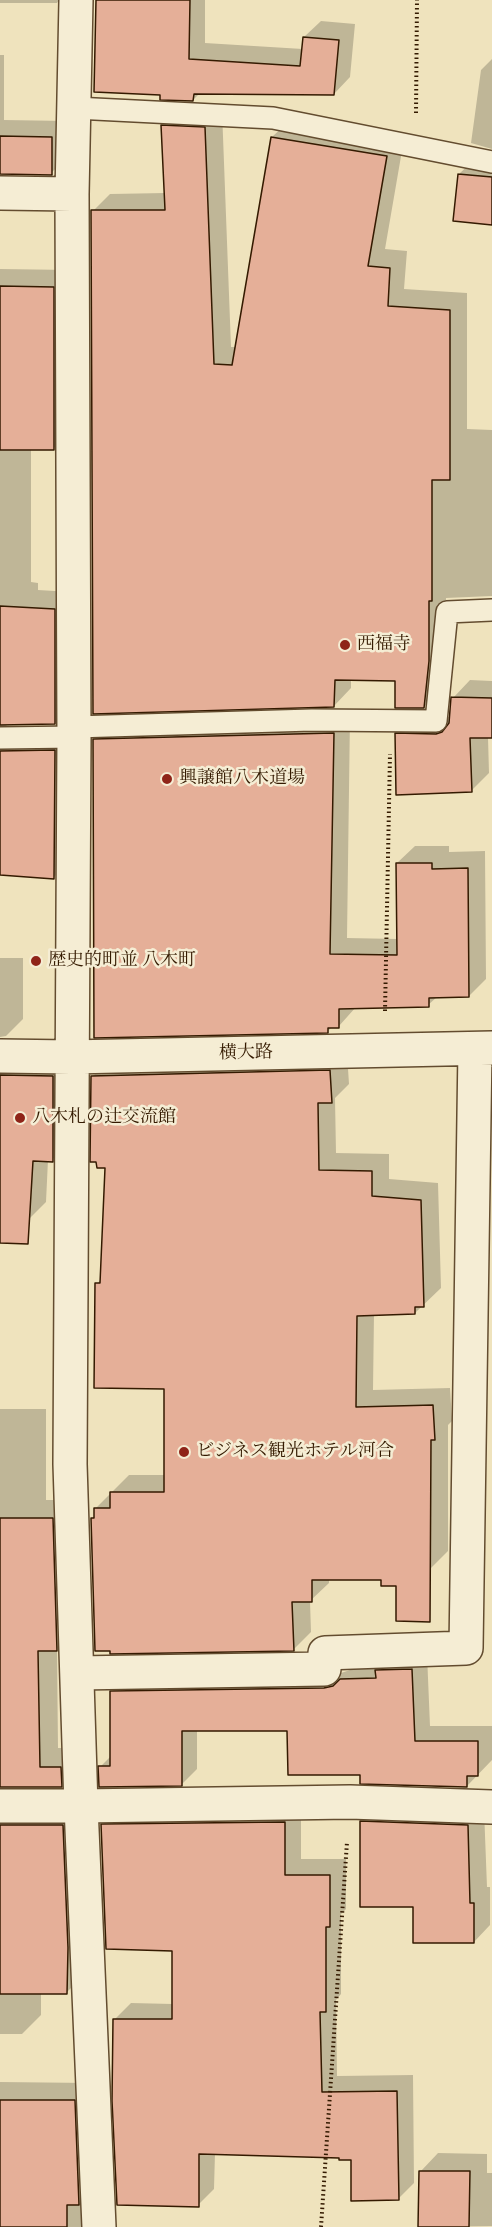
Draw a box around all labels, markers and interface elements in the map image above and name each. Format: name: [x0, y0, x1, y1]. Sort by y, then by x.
place label: 西福寺: [357, 634, 411, 656]
marker: 西福寺: [338, 638, 352, 652]
place label: 興譲館八木道場: [179, 768, 305, 790]
marker: 興譲館八木道場: [160, 772, 174, 786]
place label: 歴史的町並 八木町: [48, 950, 196, 972]
marker: 歴史的町並 八木町: [29, 954, 43, 968]
street label: 横大路: [219, 1043, 273, 1065]
place label: 八木札の辻交流館: [32, 1107, 176, 1129]
marker: 八木札の辻交流館: [13, 1111, 27, 1125]
place label: ビジネス観光ホテル河合: [196, 1441, 394, 1463]
marker: ビジネス観光ホテル河合: [177, 1445, 191, 1459]

